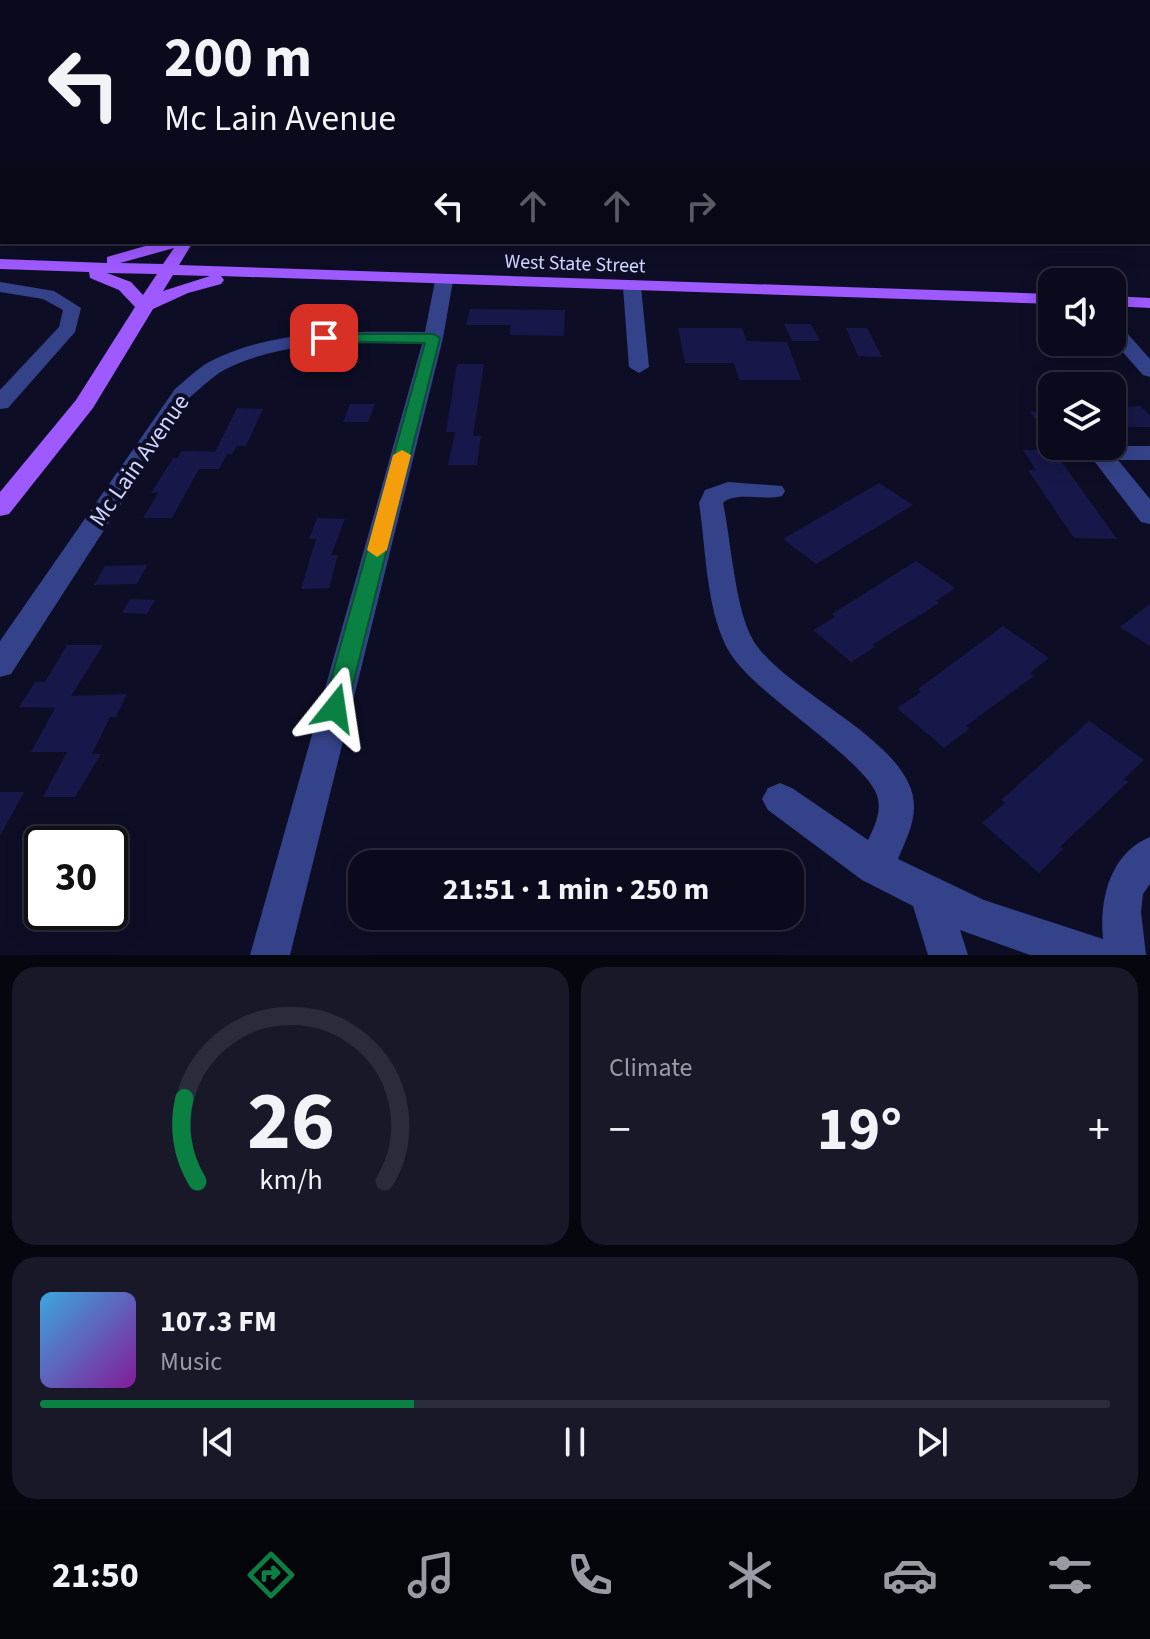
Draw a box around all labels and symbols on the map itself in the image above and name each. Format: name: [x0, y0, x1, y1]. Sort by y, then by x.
street label: West State Street: [504, 248, 646, 280]
pin: [290, 304, 358, 372]
street label: Mc Lain Avenue: [81, 387, 198, 534]
position arrow: [293, 666, 377, 750]
speed limit sign: 30: [24, 826, 128, 930]

